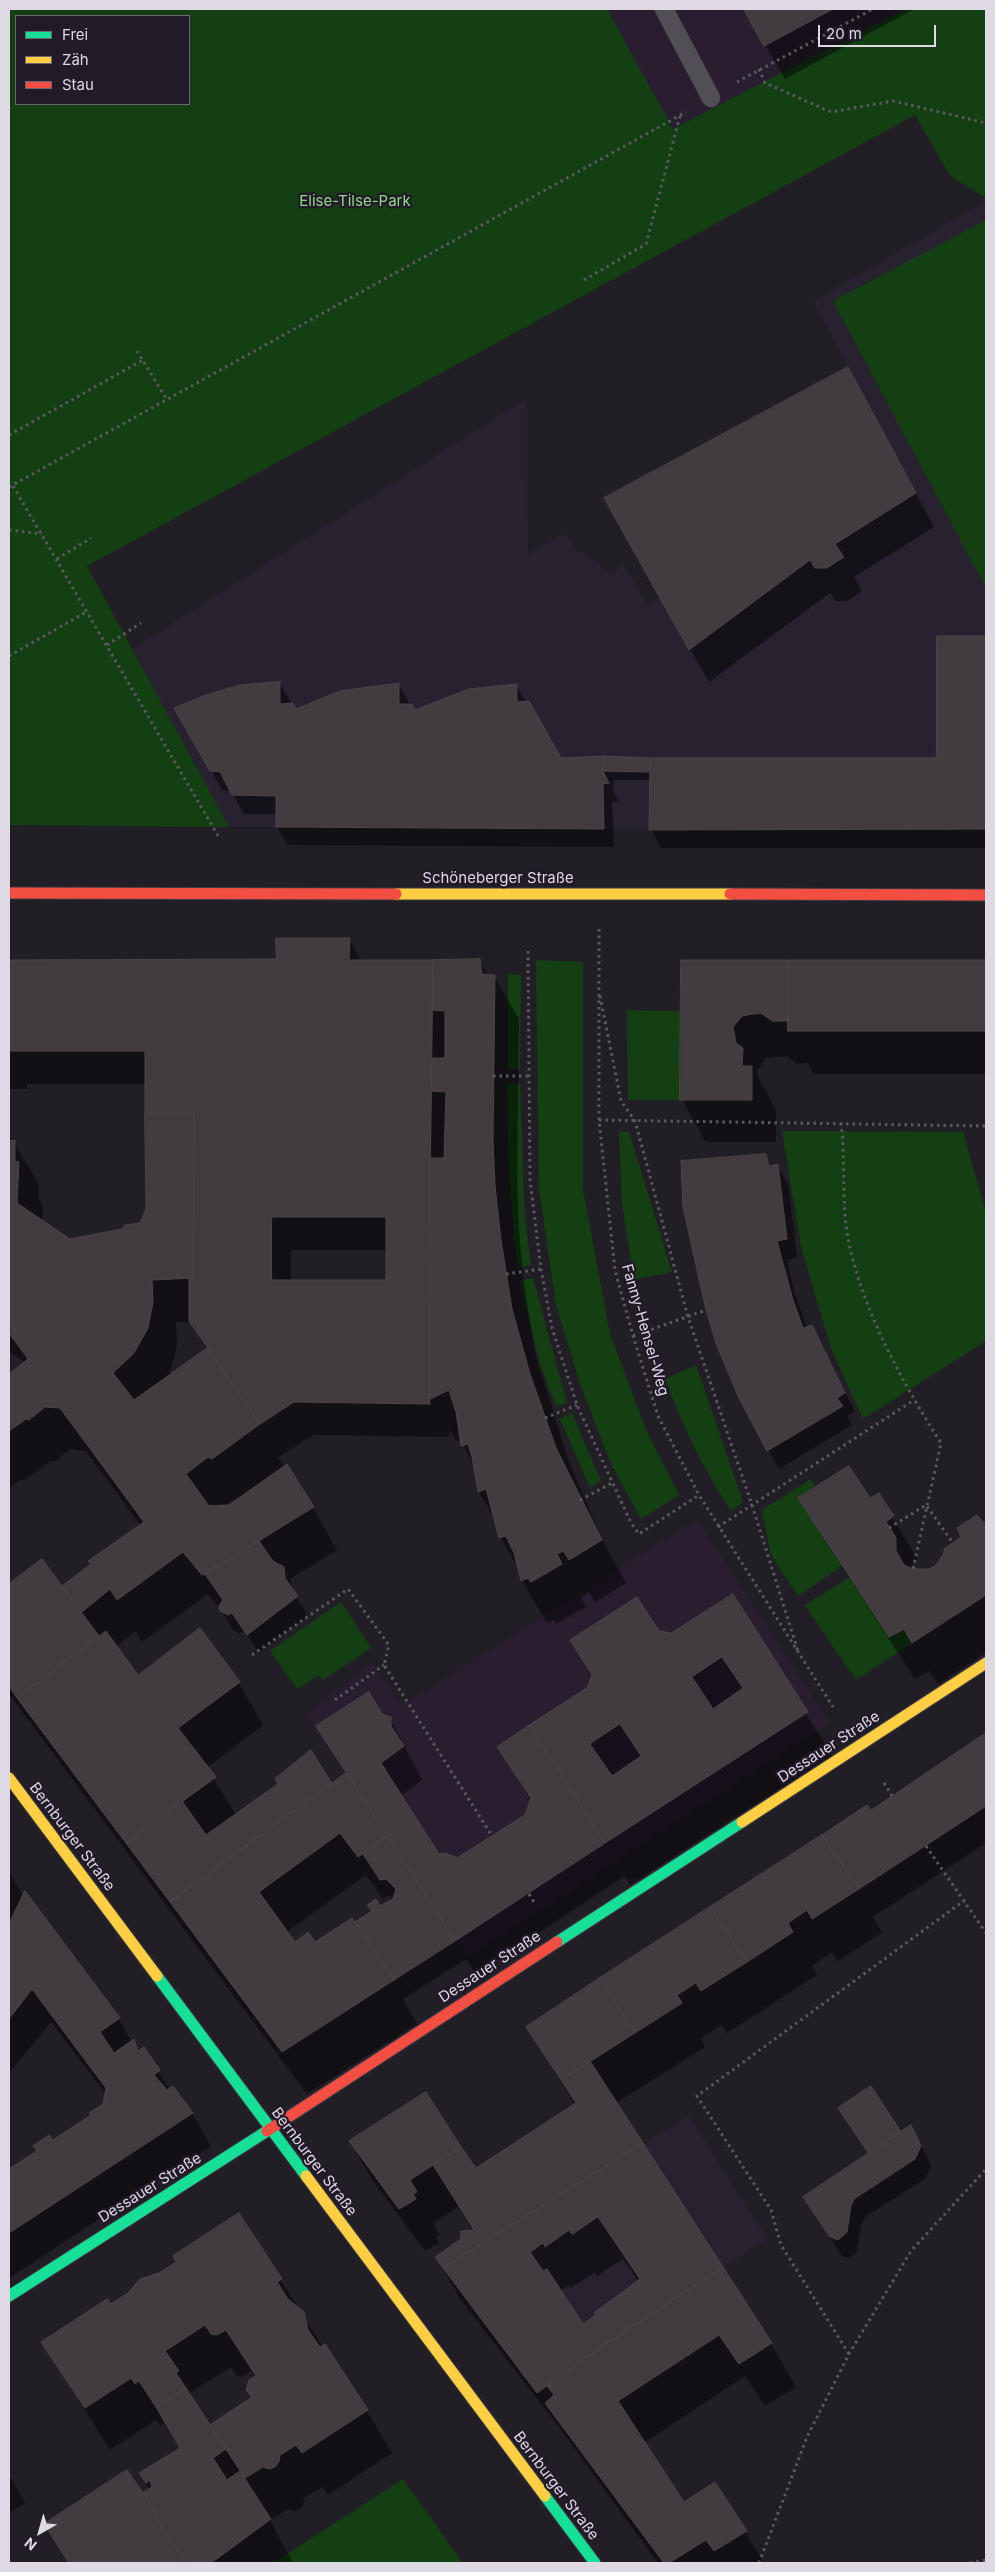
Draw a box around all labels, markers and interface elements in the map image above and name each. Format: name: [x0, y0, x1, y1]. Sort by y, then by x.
legend: [15, 15, 190, 105]
scale bar: [820, 15, 938, 47]
text: 20 m: [826, 24, 862, 43]
text: Frei: [62, 25, 88, 44]
text: Zäh: [62, 50, 89, 69]
text: Stau: [62, 75, 94, 94]
park label: Elise-Tilse-Park: [299, 192, 411, 210]
street label: Schöneberger Straße: [422, 869, 574, 887]
street label: Fanny-Hensel-Weg: [618, 1262, 672, 1398]
street label: Dessauer Straße: [775, 1707, 883, 1787]
street label: Bernburger Straße: [25, 1779, 119, 1895]
street label: Dessauer Straße: [436, 1927, 544, 2007]
street label: Bernburger Straße: [267, 2104, 361, 2220]
street label: Dessauer Straße: [95, 2149, 205, 2227]
street label: Bernburger Straße: [509, 2428, 603, 2544]
north arrow: [15, 2507, 65, 2557]
text: N: [21, 2534, 40, 2554]

